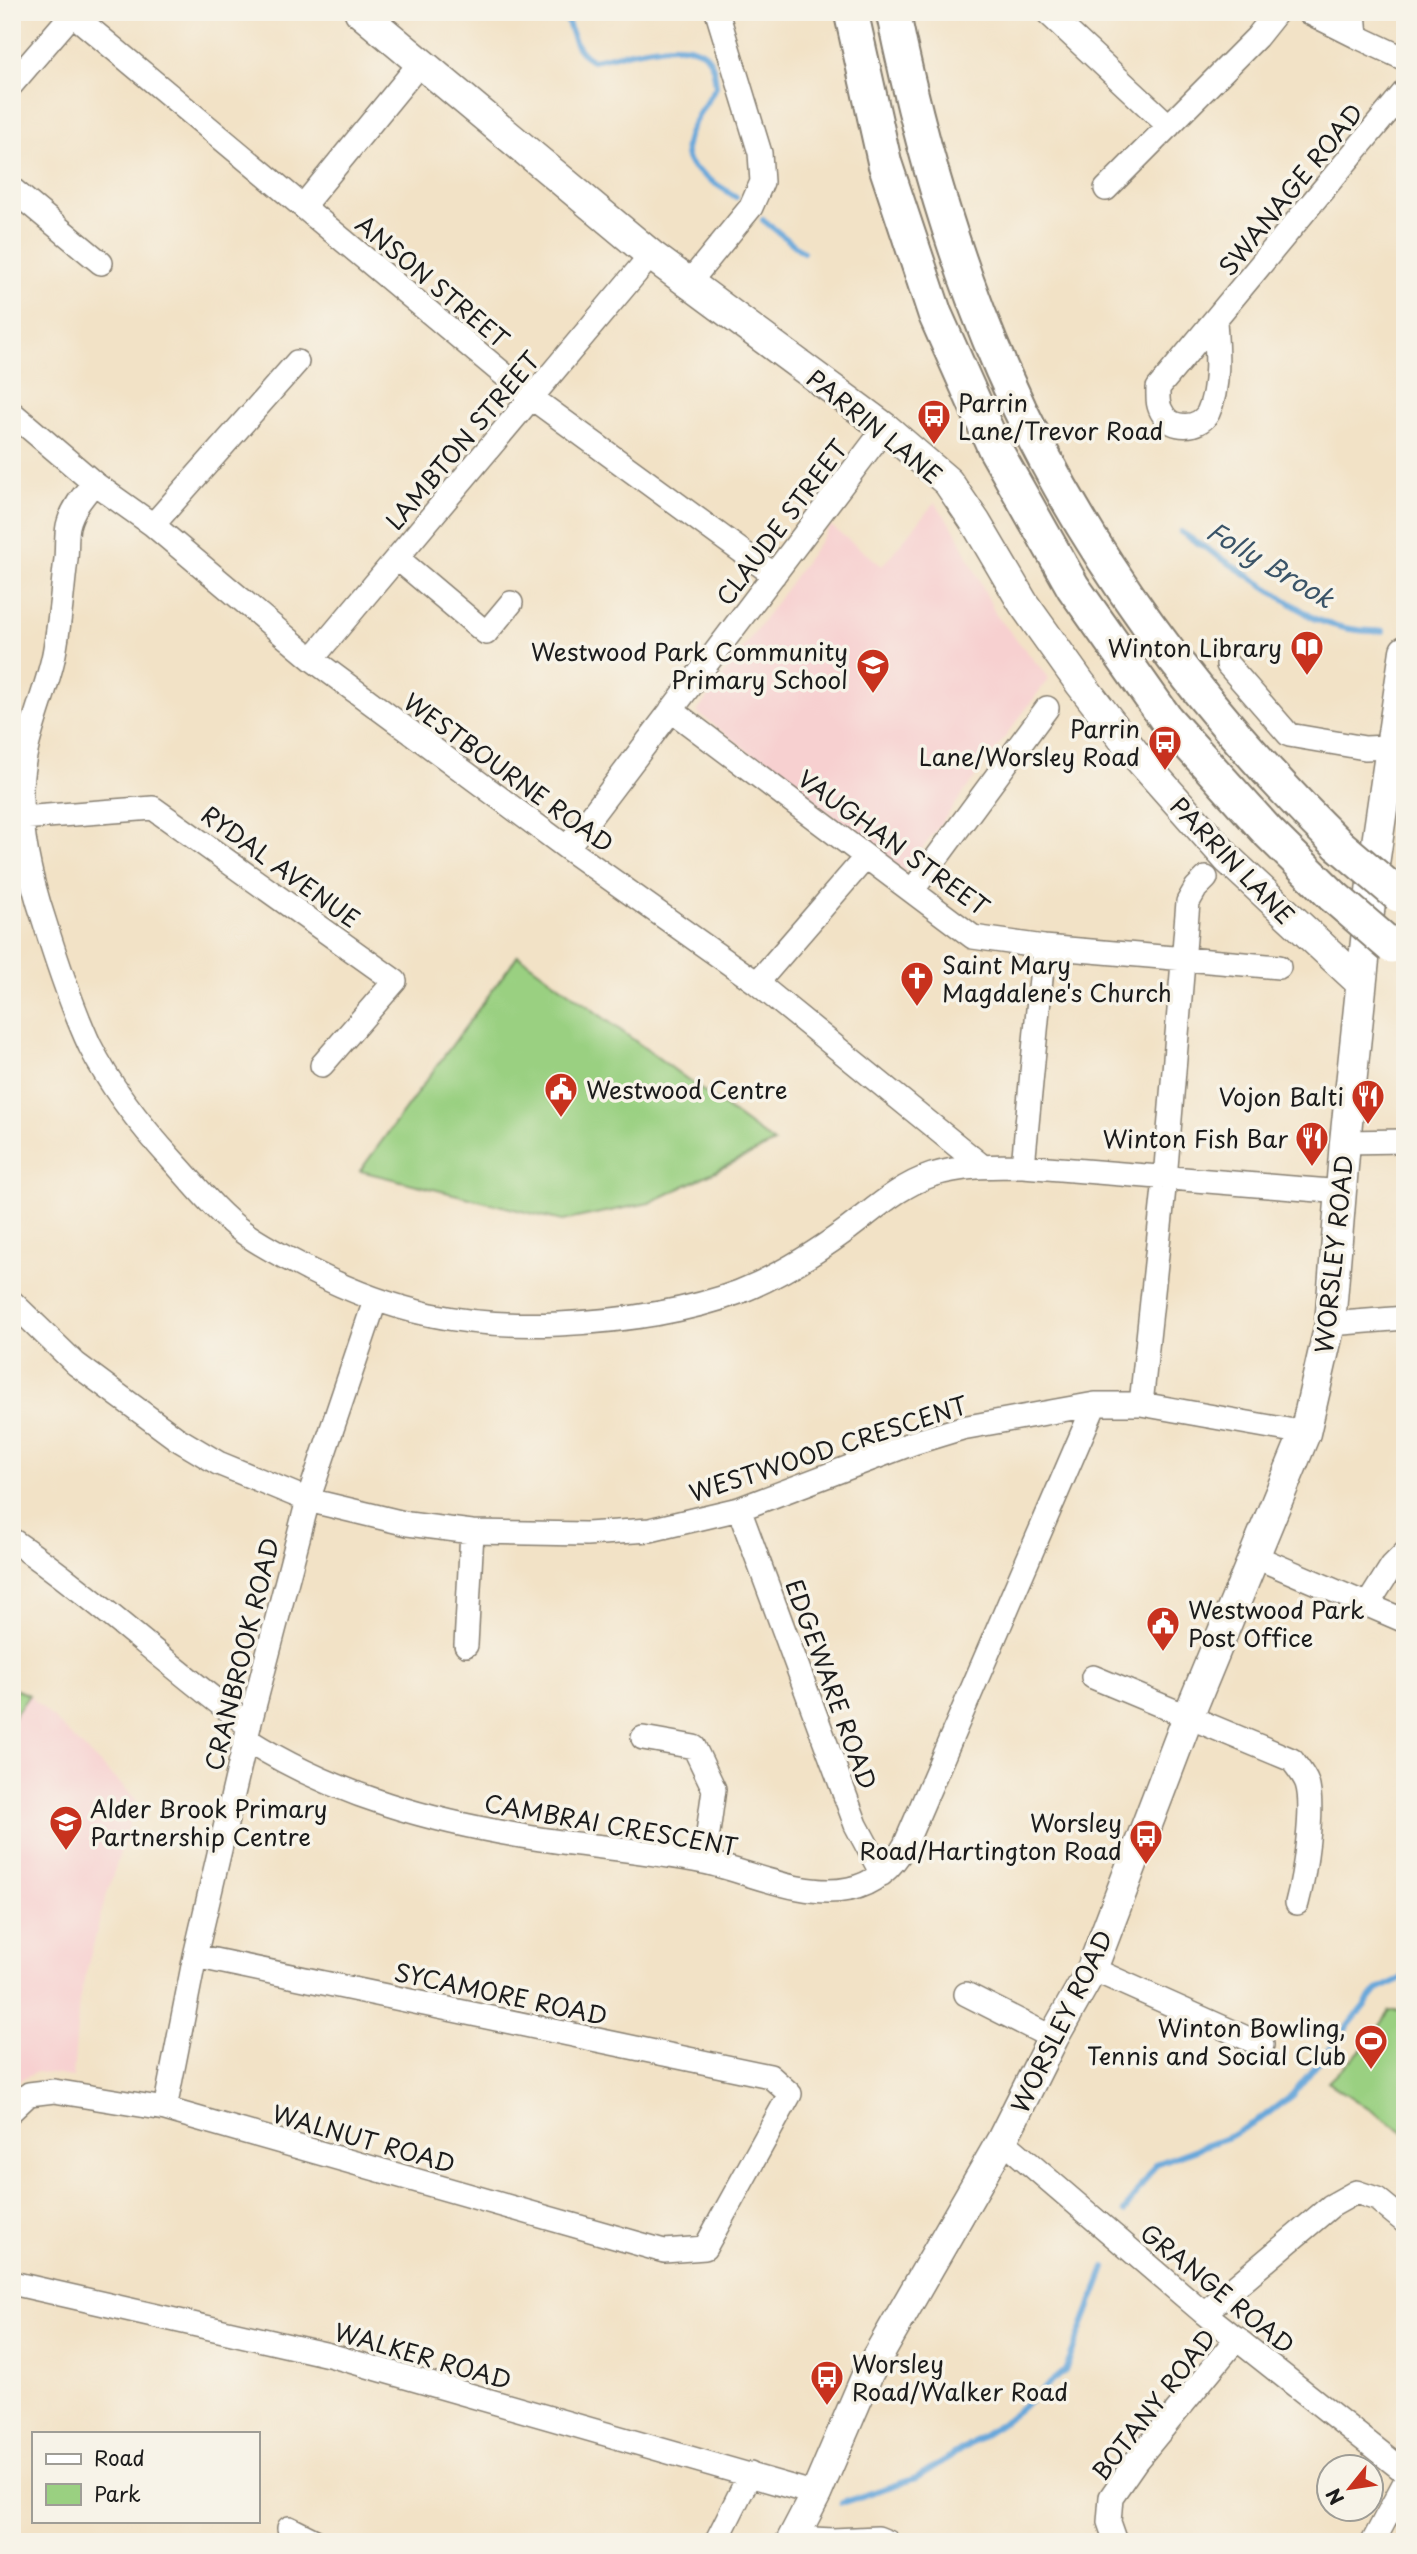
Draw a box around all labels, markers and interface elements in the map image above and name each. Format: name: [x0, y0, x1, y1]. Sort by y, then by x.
street label: SWANAGE ROAD: [1209, 95, 1371, 283]
street label: ANSON STREET: [348, 206, 518, 357]
street label: LAMBTON STREET: [376, 342, 548, 537]
street label: PARRIN LANE: [800, 360, 950, 492]
place label: Parrin Lane/Trevor Road: [958, 384, 1164, 448]
bus stop icon: Parrin Lane/Trevor Road: [915, 397, 953, 446]
street label: CLAUDE STREET: [707, 431, 856, 612]
water label: Folly Brook: [1200, 511, 1343, 618]
library icon: Winton Library: [1288, 628, 1326, 677]
place label: Winton Library: [1107, 629, 1282, 665]
place label: Westwood Park Community Primary School: [531, 633, 848, 697]
school or university icon: Westwood Park Community Primary School: [854, 646, 892, 695]
street label: WESTBOURNE ROAD: [396, 683, 622, 861]
place label: Parrin Lane/Worsley Road: [919, 710, 1140, 774]
bus stop icon: Parrin Lane/Worsley Road: [1146, 723, 1184, 772]
street label: VAUGHAN STREET: [791, 760, 998, 924]
street label: PARRIN LANE: [1163, 788, 1303, 932]
street label: RYDAL AVENUE: [194, 796, 368, 936]
place label: Saint Mary Magdalene's Church: [942, 946, 1172, 1010]
church icon: Saint Mary Magdalene's Church: [898, 959, 936, 1008]
public building icon: Westwood Centre: [542, 1070, 580, 1119]
place label: Westwood Centre: [586, 1071, 787, 1107]
restaurant icon: Vojon Balti: [1349, 1077, 1387, 1126]
place label: Vojon Balti: [1219, 1078, 1344, 1114]
restaurant icon: Winton Fish Bar: [1293, 1119, 1331, 1168]
place label: Winton Fish Bar: [1103, 1120, 1288, 1156]
street label: WORSLEY ROAD: [1305, 1153, 1361, 1355]
street label: WESTWOOD CRESCENT: [684, 1386, 972, 1510]
street label: CRANBROOK ROAD: [195, 1534, 287, 1774]
street label: EDGEWARE ROAD: [777, 1574, 887, 1794]
place label: Westwood Park Post Office: [1188, 1591, 1365, 1655]
public building icon: Westwood Park Post Office: [1144, 1604, 1182, 1653]
street label: CAMBRAI CRESCENT: [482, 1784, 741, 1864]
place label: Alder Brook Primary Partnership Centre: [90, 1790, 328, 1854]
school or university icon: Alder Brook Primary Partnership Centre: [47, 1803, 85, 1852]
place label: Worsley Road/Hartington Road: [860, 1804, 1122, 1868]
bus stop icon: Worsley Road/Hartington Road: [1127, 1817, 1165, 1866]
street label: WORSLEY ROAD: [1001, 1924, 1121, 2118]
street label: SYCAMORE ROAD: [391, 1953, 611, 2033]
place label: Winton Bowling, Tennis and Social Club: [1087, 2009, 1346, 2073]
sports icon: Winton Bowling, Tennis and Social Club: [1352, 2022, 1390, 2071]
street label: WALNUT ROAD: [268, 2095, 460, 2181]
street label: GRANGE ROAD: [1133, 2214, 1303, 2362]
street label: WALKER ROAD: [330, 2313, 516, 2397]
street label: BOTANY ROAD: [1082, 2321, 1224, 2487]
place label: Worsley Road/Walker Road: [852, 2345, 1068, 2409]
bus stop icon: Worsley Road/Walker Road: [808, 2358, 846, 2407]
legend: [32, 2432, 259, 2522]
text: Road: [94, 2441, 145, 2473]
north arrow: [1316, 2452, 1386, 2522]
text: Park: [94, 2477, 141, 2509]
text: N: [1319, 2483, 1350, 2511]

